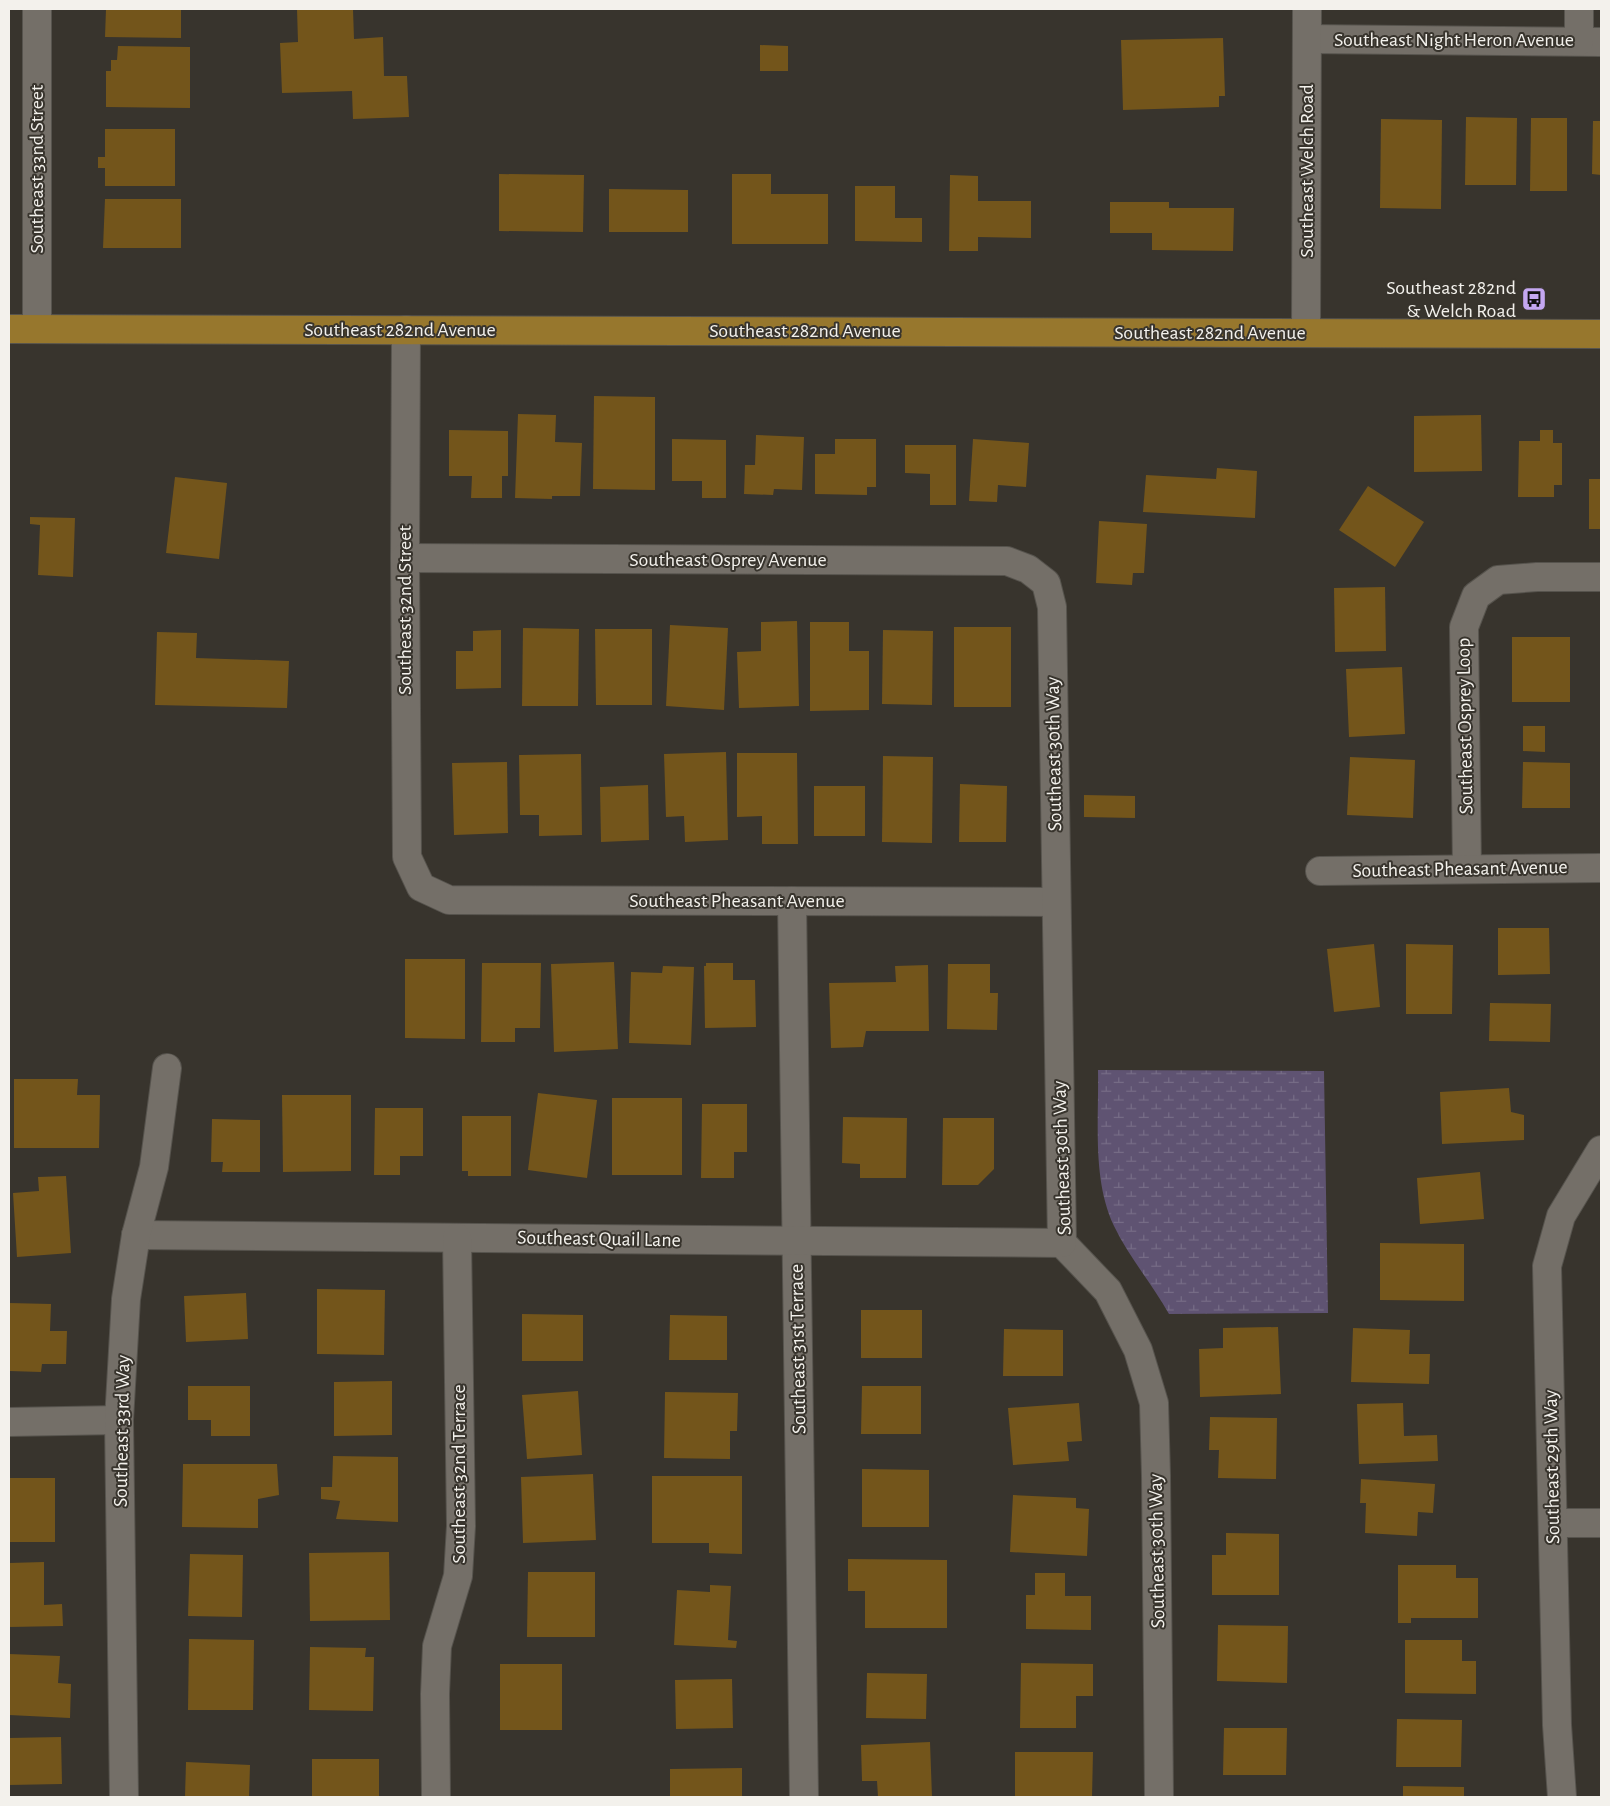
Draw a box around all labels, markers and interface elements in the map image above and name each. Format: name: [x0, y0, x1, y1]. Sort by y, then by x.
street label: Southeast Night Heron Avenue: [1334, 30, 1574, 50]
street label: Southeast 33nd Street: [27, 84, 47, 253]
street label: Southeast Welch Road: [1297, 84, 1317, 258]
place label: Southeast 282nd & Welch Road: [1386, 278, 1516, 321]
bus stop icon: Southeast 282nd & Welch Road: [1521, 286, 1547, 312]
street label: Southeast 282nd Avenue: [304, 320, 496, 340]
street label: Southeast 282nd Avenue: [709, 321, 901, 341]
street label: Southeast 282nd Avenue: [1114, 323, 1306, 343]
street label: Southeast 32nd Street: [395, 524, 415, 695]
street label: Southeast Osprey Avenue: [629, 550, 827, 570]
street label: Southeast Osprey Loop: [1453, 637, 1477, 815]
street label: Southeast 30th Way: [1043, 676, 1065, 831]
street label: Southeast Pheasant Avenue: [1352, 857, 1568, 881]
street label: Southeast Pheasant Avenue: [629, 891, 845, 911]
street label: Southeast 30th Way: [1049, 1080, 1075, 1236]
street label: Southeast Quail Lane: [517, 1228, 681, 1250]
street label: Southeast 31st Terrace: [787, 1264, 809, 1434]
street label: Southeast 33rd Way: [111, 1354, 133, 1507]
street label: Southeast 32nd Terrace: [449, 1384, 469, 1564]
street label: Southeast 29th Way: [1541, 1389, 1563, 1544]
street label: Southeast 30th Way: [1146, 1473, 1168, 1628]

